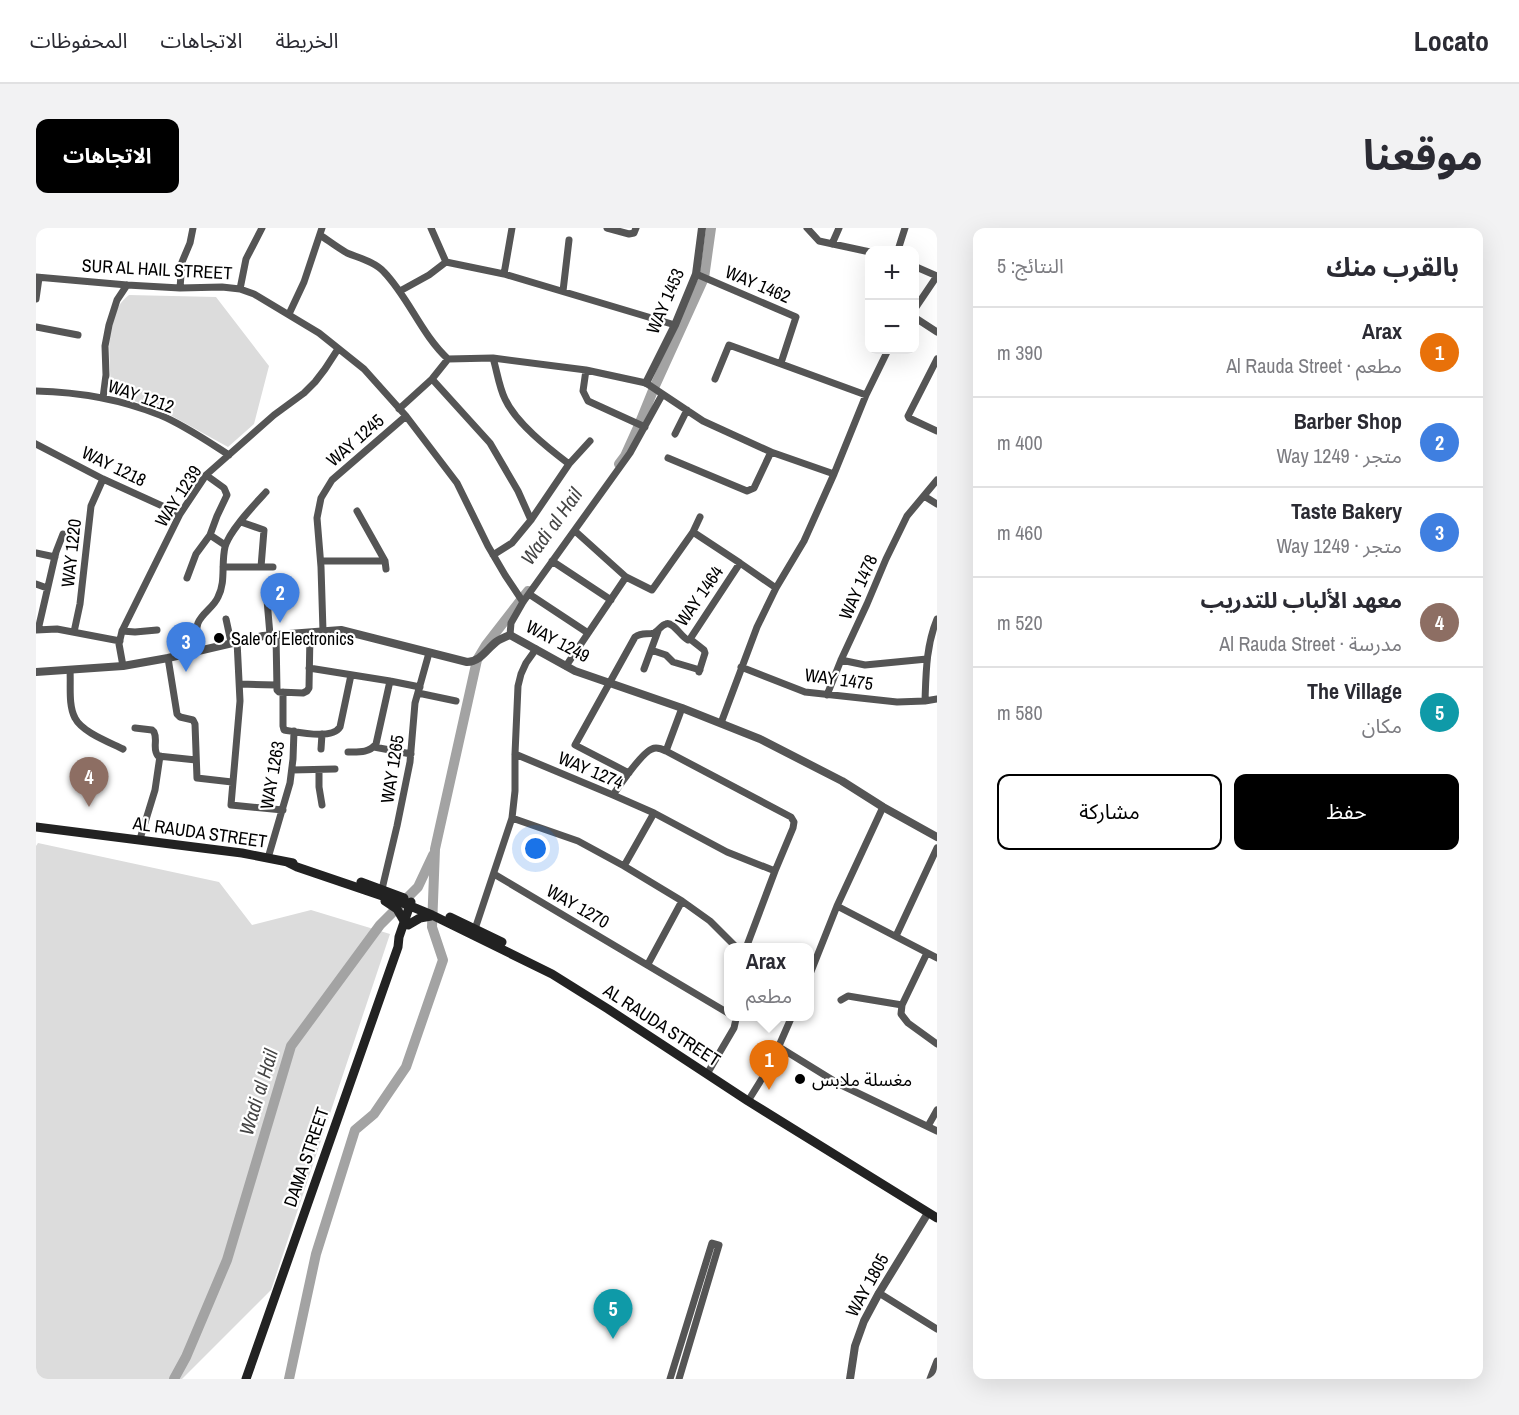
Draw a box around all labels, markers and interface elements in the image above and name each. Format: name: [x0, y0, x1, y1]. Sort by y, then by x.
text: Locato: [1414, 22, 1489, 60]
text: المحفوظات: [30, 26, 127, 55]
text: الاتجاهات: [160, 26, 242, 55]
text: الخريطة: [275, 26, 338, 55]
button: الاتجاهات: [36, 119, 179, 193]
text: موقعنا: [1363, 127, 1483, 183]
map controls: [865, 246, 919, 354]
button: +: [865, 246, 919, 300]
text: بالقرب منك: [1326, 249, 1459, 284]
text: النتائج: 5: [997, 252, 1064, 279]
street label: SUR AL HAIL STREET: [81, 253, 233, 285]
street label: WAY 1462: [721, 259, 795, 309]
street label: WAY 1453: [640, 264, 690, 338]
button: −: [865, 300, 919, 354]
text: Arax: [1362, 316, 1402, 346]
text: 390 m: [997, 339, 1043, 366]
text: 1: [1435, 339, 1444, 366]
text: مطعم · Al Rauda Street: [1226, 352, 1402, 379]
street label: WAY 1212: [104, 373, 178, 419]
text: Barber Shop: [1294, 406, 1402, 436]
street label: WAY 1245: [321, 408, 389, 472]
text: 400 m: [997, 429, 1043, 456]
text: 2: [1435, 429, 1444, 456]
street label: WAY 1218: [78, 440, 150, 492]
text: متجر · Way 1249: [1276, 442, 1402, 469]
street label: WAY 1239: [149, 460, 207, 532]
water label: Wadi al Hail: [514, 482, 588, 570]
text: Taste Bakery: [1291, 496, 1402, 526]
street label: WAY 1220: [55, 518, 87, 588]
text: 460 m: [997, 519, 1043, 546]
text: 3: [1435, 519, 1444, 546]
text: متجر · Way 1249: [1276, 532, 1402, 559]
street label: WAY 1478: [833, 551, 883, 623]
street label: WAY 1464: [669, 561, 729, 631]
pin: 2: [260, 574, 300, 623]
text: معهد الألباب للتدريب: [1200, 585, 1402, 615]
text: 520 m: [997, 609, 1043, 636]
text: 4: [1435, 609, 1444, 636]
street label: WAY 1249: [522, 614, 594, 668]
pin: 3: [166, 622, 206, 672]
place label: Sale of Electronics: [231, 626, 354, 651]
text: مدرسة · Al Rauda Street: [1219, 630, 1402, 657]
marker: Sale of Electronics: [212, 631, 226, 645]
street label: WAY 1475: [803, 662, 875, 696]
text: The Village: [1307, 676, 1402, 706]
text: 580 m: [997, 699, 1043, 726]
text: 5: [1435, 699, 1444, 726]
text: مكان: [1362, 712, 1402, 739]
street label: WAY 1265: [374, 733, 410, 805]
street label: WAY 1263: [254, 739, 290, 811]
street label: WAY 1274: [554, 745, 628, 795]
pin: 4: [70, 758, 108, 807]
button: مشاركة: [997, 774, 1222, 850]
button: حفظ: [1234, 774, 1459, 850]
street label: AL RAUDA STREET: [131, 810, 268, 854]
your location: [521, 834, 550, 863]
street label: WAY 1270: [542, 878, 614, 934]
popup: [724, 943, 814, 1021]
text: Arax: [746, 946, 786, 976]
street label: AL RAUDA STREET: [598, 977, 725, 1072]
text: مطعم: [746, 982, 792, 1009]
pin: 1: [750, 1040, 788, 1090]
water label: Wadi al Hail: [232, 1045, 284, 1138]
place label: مغسلة ملابس: [812, 1067, 912, 1092]
marker: مغسلة ملابس: [793, 1072, 807, 1086]
street label: DAMA STREET: [277, 1104, 335, 1210]
street label: WAY 1805: [839, 1249, 895, 1321]
pin: 5: [594, 1290, 632, 1339]

